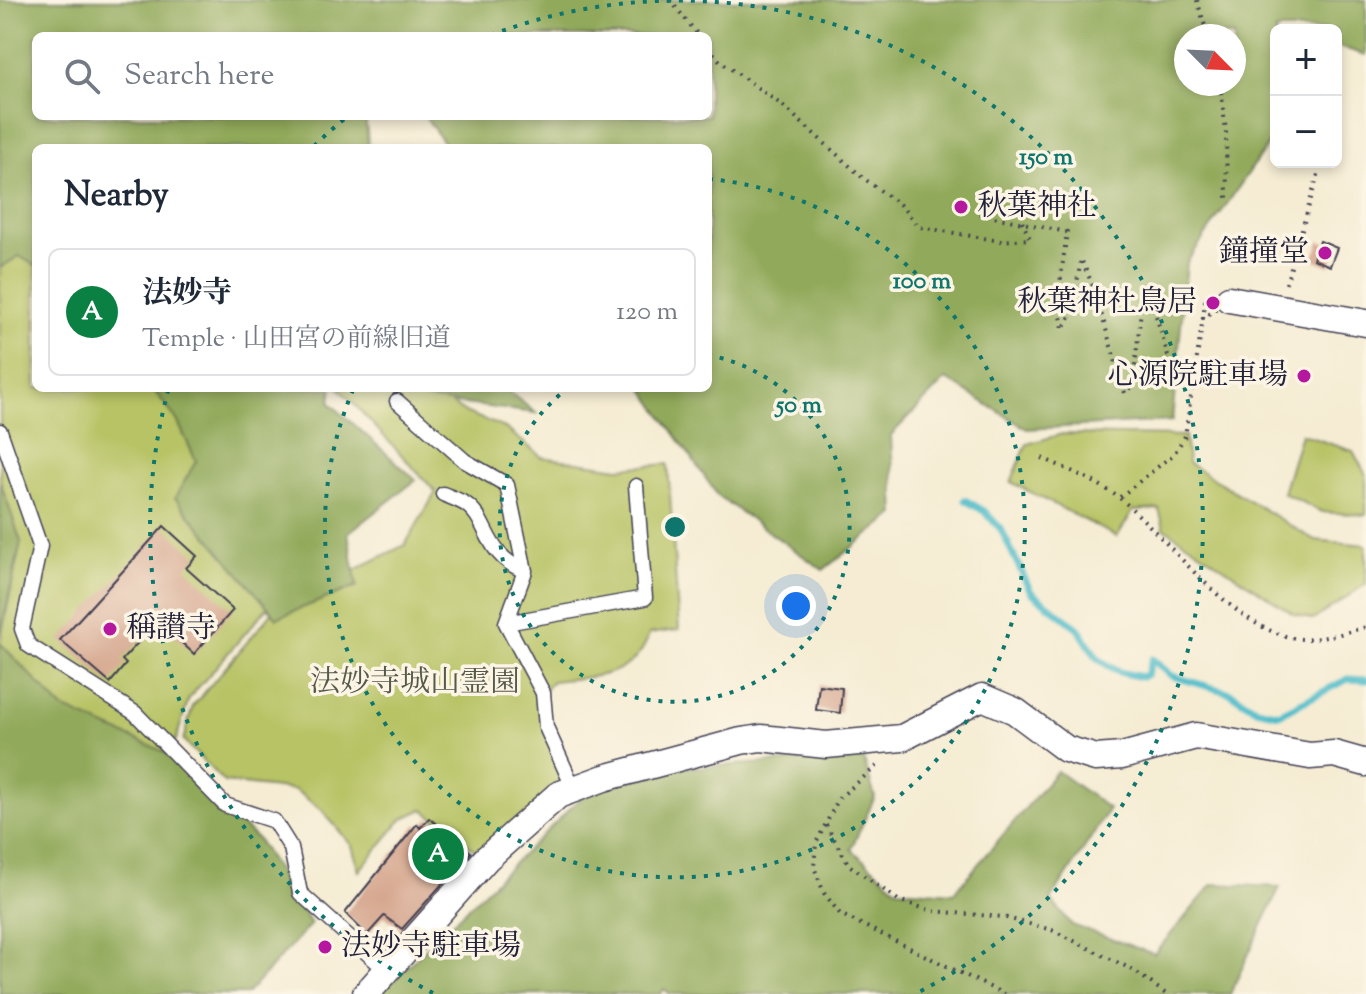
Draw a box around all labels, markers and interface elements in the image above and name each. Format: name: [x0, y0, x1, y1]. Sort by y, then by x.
north arrow: [1174, 24, 1246, 96]
map controls: [1270, 24, 1342, 168]
button: +: [1270, 24, 1342, 96]
search box: [32, 32, 712, 120]
icon: search: [60, 54, 104, 98]
text: Search here: [124, 55, 274, 98]
button: −: [1270, 96, 1342, 168]
text: 150 m: [1019, 141, 1073, 175]
text: Nearby: [64, 172, 169, 221]
place label: 秋葉神社: [977, 186, 1097, 229]
marker: 秋葉神社: [952, 198, 970, 216]
place label: 鐘撞堂: [1219, 232, 1309, 275]
marker: 鐘撞堂: [1316, 244, 1334, 262]
text: 100 m: [893, 265, 951, 299]
text: 法妙寺: [142, 273, 232, 316]
place label: 秋葉神社鳥居: [1017, 282, 1197, 325]
text: A: [81, 294, 103, 331]
text: 120 m: [616, 294, 678, 331]
marker: 秋葉神社鳥居: [1204, 294, 1222, 312]
text: Temple · 山田宮の前線旧道: [142, 321, 450, 358]
place label: 心源院駐車場: [1108, 355, 1288, 398]
marker: 心源院駐車場: [1295, 367, 1313, 385]
text: 50 m: [774, 389, 822, 423]
centre of rings: [661, 513, 689, 541]
your location: [776, 586, 816, 626]
place label: 稱讃寺: [126, 608, 216, 651]
marker: 稱讃寺: [101, 620, 119, 638]
park label: 法妙寺城山霊園: [310, 662, 520, 705]
pin: A: [412, 824, 464, 884]
place label: 法妙寺駐車場: [341, 926, 521, 969]
marker: 法妙寺駐車場: [316, 938, 334, 956]

